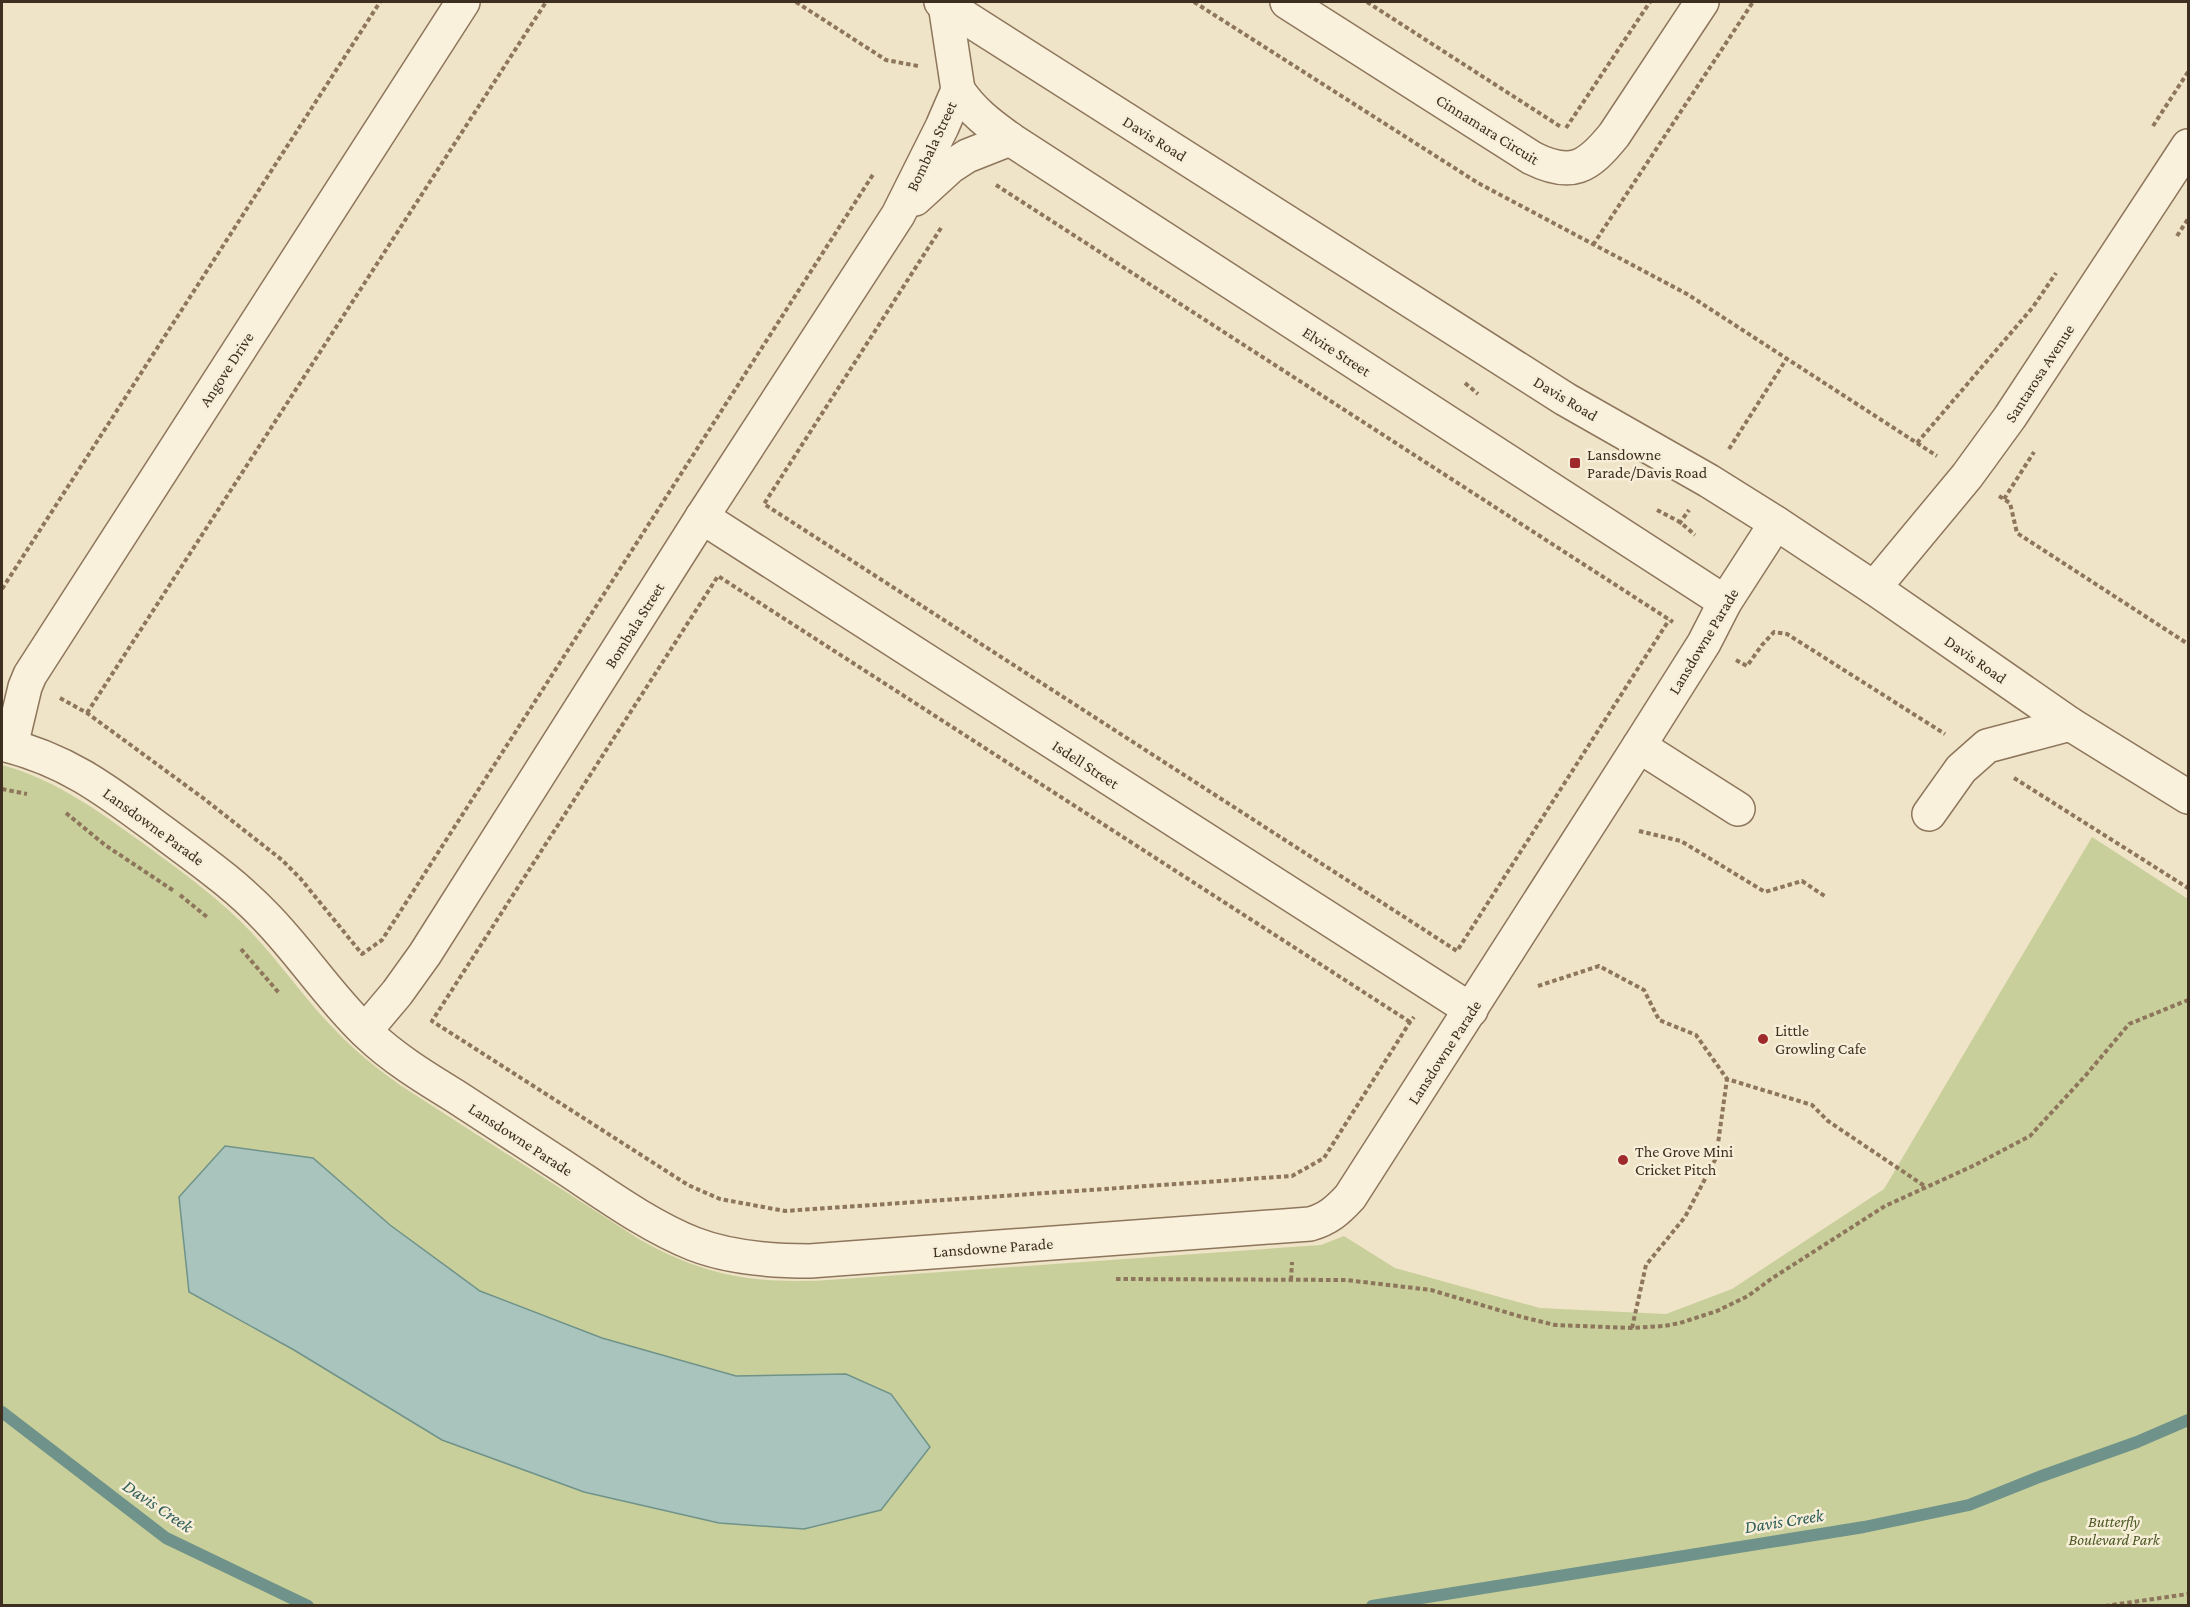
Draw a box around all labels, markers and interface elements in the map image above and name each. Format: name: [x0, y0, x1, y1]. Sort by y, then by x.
street label: Cinnamara Circuit: [1433, 91, 1543, 168]
street label: Bombala Street: [903, 98, 960, 194]
street label: Davis Road: [1120, 112, 1190, 165]
street label: Santarosa Avenue: [2001, 321, 2077, 425]
street label: Elvire Street: [1300, 323, 1374, 380]
street label: Angove Drive: [196, 329, 258, 410]
street label: Davis Road: [1531, 373, 1601, 424]
place label: Lansdowne Parade/Davis Road: [1587, 446, 1708, 481]
marker: Lansdowne Parade/Davis Road: [1568, 456, 1582, 470]
street label: Bombala Street: [601, 579, 668, 671]
street label: Lansdowne Parade: [1665, 585, 1742, 697]
street label: Davis Road: [1942, 632, 2010, 687]
street label: Isdell Street: [1049, 737, 1123, 792]
street label: Lansdowne Parade: [100, 784, 207, 869]
street label: Lansdowne Parade: [1404, 997, 1484, 1107]
place label: Little Growling Cafe: [1775, 1022, 1866, 1058]
marker: Little Growling Cafe: [1756, 1032, 1770, 1046]
street label: Lansdowne Parade: [466, 1099, 576, 1179]
place label: The Grove Mini Cricket Pitch: [1635, 1143, 1733, 1178]
marker: The Grove Mini Cricket Pitch: [1616, 1153, 1630, 1167]
street label: Lansdowne Parade: [932, 1235, 1054, 1260]
water label: Davis Creek: [119, 1475, 198, 1537]
water label: Davis Creek: [1743, 1505, 1826, 1537]
park label: Butterfly Boulevard Park: [2068, 1513, 2161, 1548]

